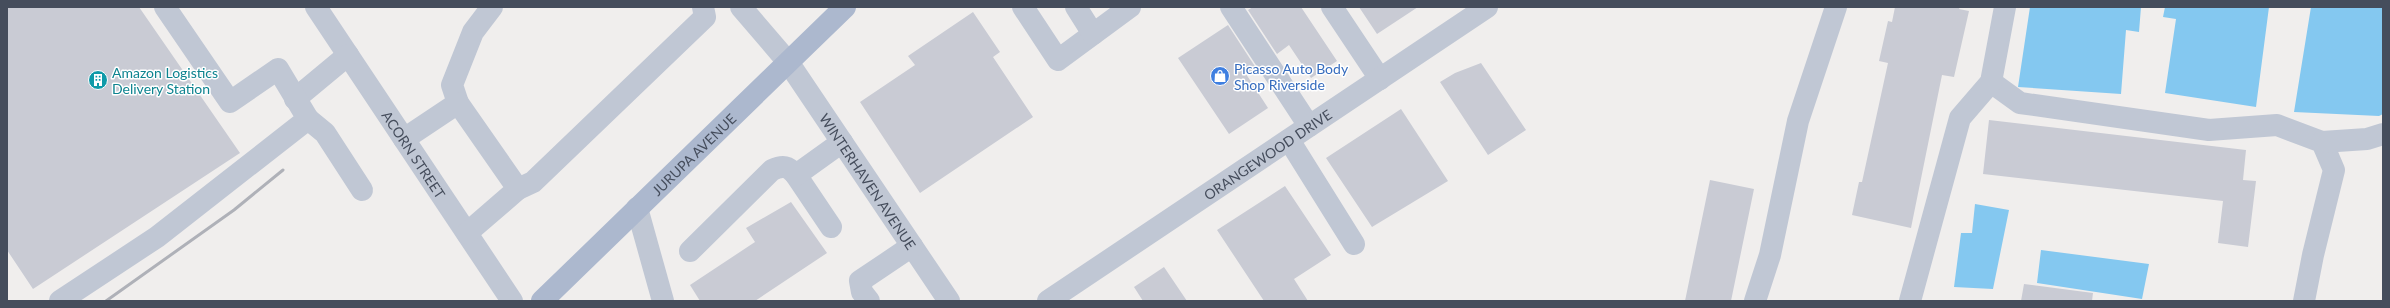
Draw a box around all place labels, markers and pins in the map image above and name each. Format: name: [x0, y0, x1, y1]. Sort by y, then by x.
place label: Picasso Auto Body Shop Riverside: [1234, 60, 1349, 93]
place label: Amazon Logistics Delivery Station: [112, 64, 218, 97]
shop icon: Picasso Auto Body Shop Riverside: [1209, 65, 1231, 87]
building icon: Amazon Logistics Delivery Station: [87, 69, 109, 91]

